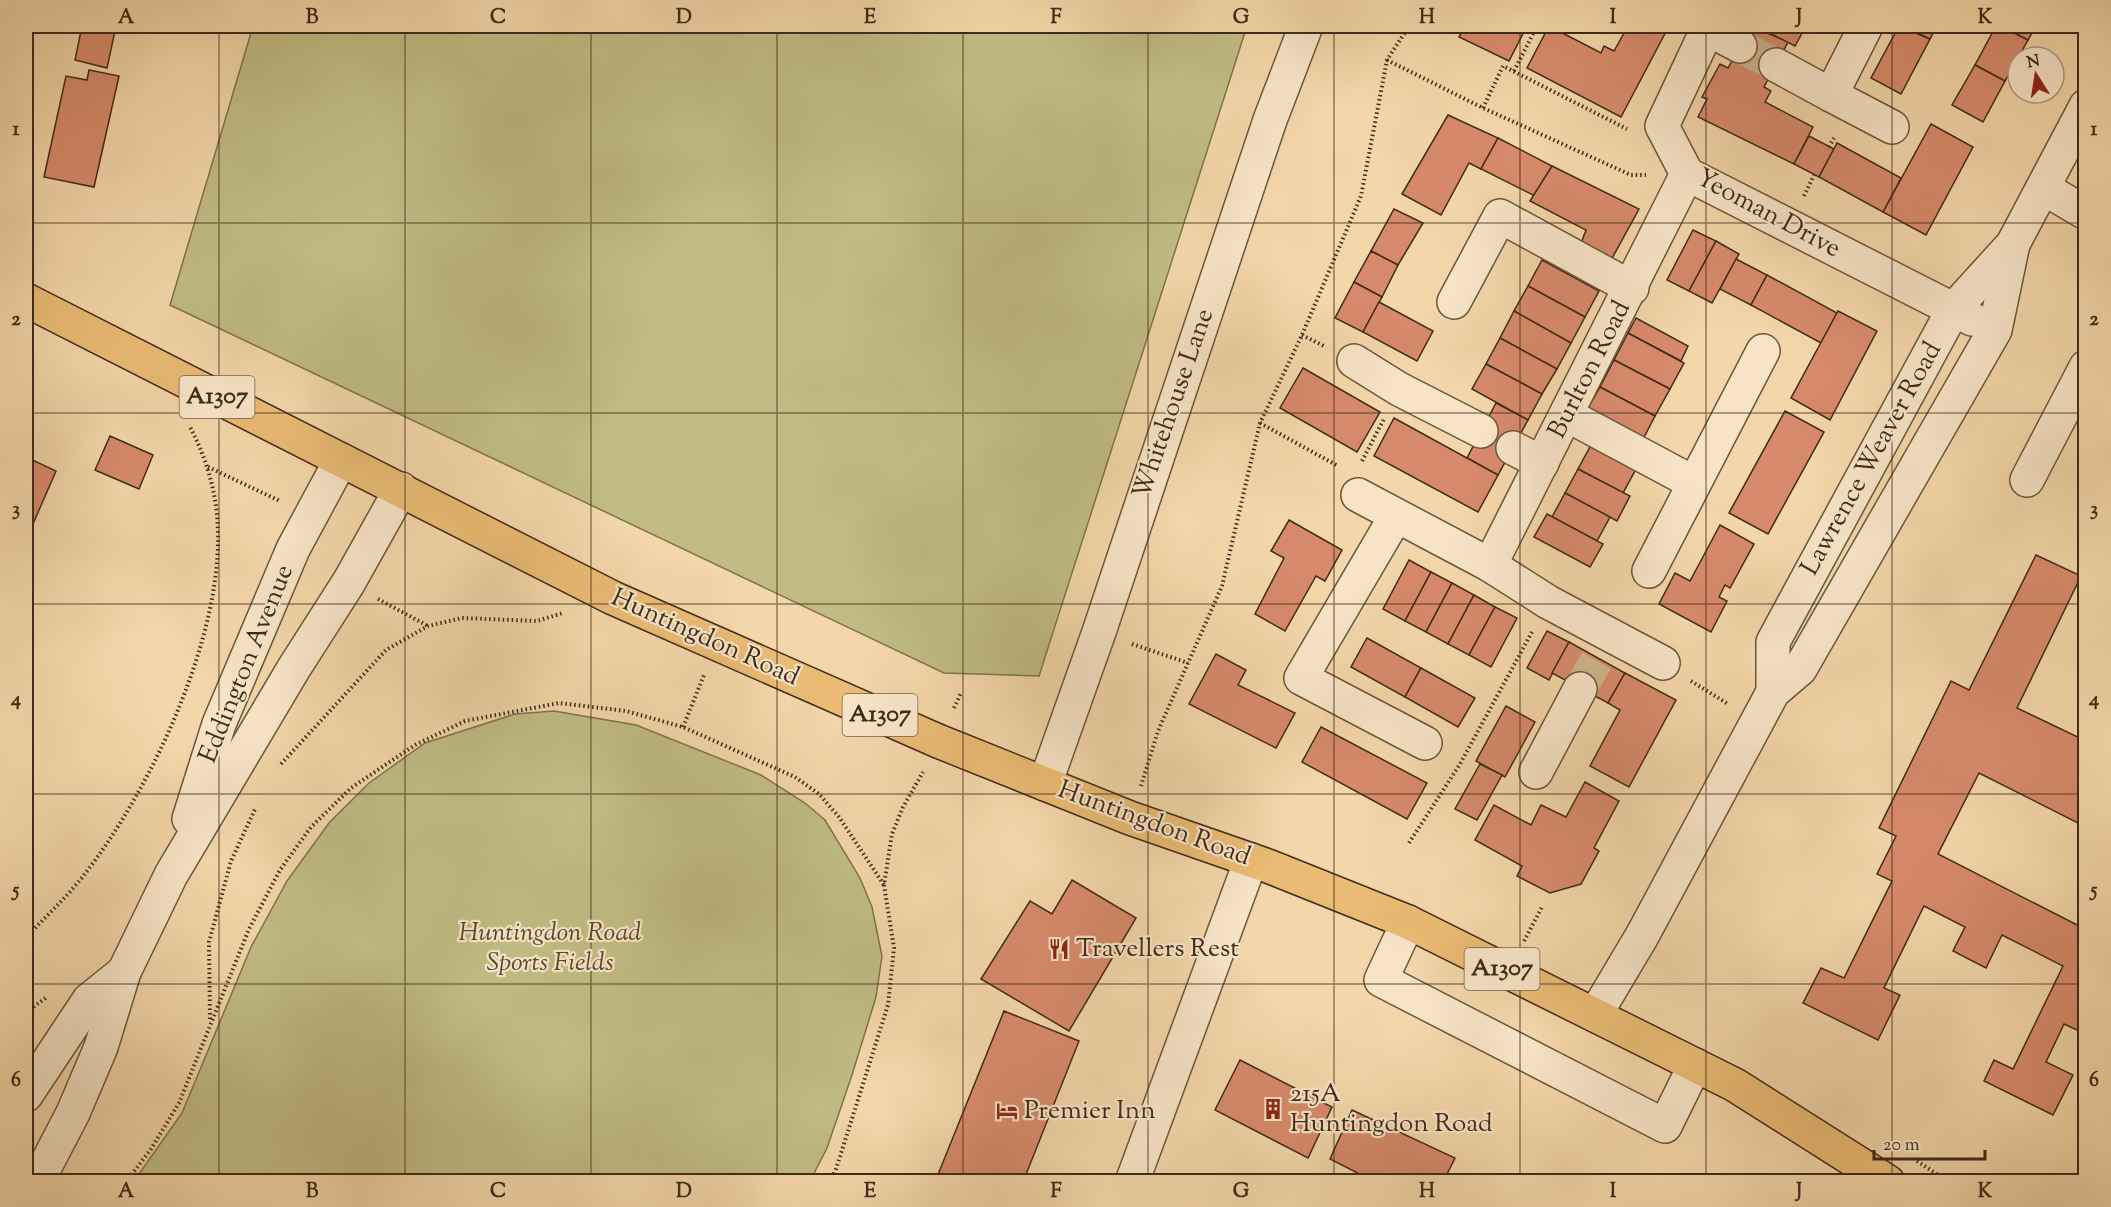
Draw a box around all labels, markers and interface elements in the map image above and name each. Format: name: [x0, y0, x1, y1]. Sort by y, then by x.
text: A: [118, 4, 135, 33]
text: B: [306, 4, 319, 33]
text: C: [490, 4, 506, 33]
text: D: [676, 4, 692, 33]
text: E: [864, 4, 877, 33]
text: F: [1050, 4, 1062, 33]
text: G: [1233, 4, 1250, 33]
text: H: [1419, 4, 1435, 33]
text: I: [1610, 4, 1617, 33]
text: J: [1794, 4, 1802, 33]
text: K: [1978, 4, 1993, 33]
north arrow: [2006, 45, 2066, 105]
text: N: [2025, 50, 2042, 75]
text: 1: [13, 116, 20, 145]
text: 1: [2091, 116, 2098, 145]
street label: Yeoman Drive: [1689, 160, 1847, 268]
street label: Burlton Road: [1539, 294, 1641, 445]
street label: Whitehouse Lane: [1124, 304, 1224, 504]
text: 2: [11, 306, 21, 335]
text: 2: [2089, 306, 2099, 335]
street label: Lawrence Weaver Road: [1792, 335, 1952, 583]
road number: A1307: [180, 376, 254, 418]
text: 3: [12, 496, 20, 525]
text: 3: [2090, 496, 2098, 525]
street label: Eddington Avenue: [190, 559, 304, 769]
street label: Huntingdon Road: [605, 580, 805, 696]
text: 4: [10, 686, 21, 715]
text: 4: [2088, 686, 2099, 715]
road number: A1307: [842, 694, 918, 736]
street label: Huntingdon Road: [1052, 772, 1256, 876]
text: 5: [11, 877, 20, 906]
text: 5: [2089, 877, 2098, 906]
park label: Huntingdon Road Sports Fields: [459, 915, 642, 982]
place label: Travellers Rest: [1076, 931, 1239, 968]
restaurant icon: Travellers Rest: [1047, 937, 1071, 961]
road number: A1307: [1464, 948, 1540, 990]
text: 6: [11, 1067, 21, 1096]
text: 6: [2089, 1067, 2099, 1096]
place label: 215A Huntingdon Road: [1290, 1076, 1493, 1143]
place label: Premier Inn: [1024, 1093, 1156, 1130]
building icon: 215A Huntingdon Road: [1261, 1097, 1285, 1121]
hotel icon: Premier Inn: [995, 1099, 1019, 1123]
scale bar: [1874, 1123, 1985, 1161]
text: 20 m: [1883, 1133, 1920, 1159]
text: A: [118, 1178, 135, 1207]
text: B: [306, 1178, 319, 1207]
text: C: [490, 1178, 506, 1207]
text: D: [676, 1178, 692, 1207]
text: E: [864, 1178, 877, 1207]
text: F: [1050, 1178, 1062, 1207]
text: G: [1233, 1178, 1250, 1207]
text: H: [1419, 1178, 1435, 1207]
text: I: [1610, 1178, 1617, 1207]
text: J: [1794, 1178, 1802, 1207]
text: K: [1978, 1178, 1993, 1207]

